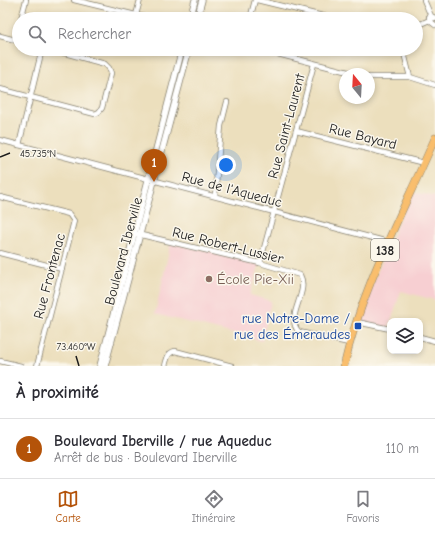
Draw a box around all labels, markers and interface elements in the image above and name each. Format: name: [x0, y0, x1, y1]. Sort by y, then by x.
search box: [12, 12, 423, 56]
icon: search: [26, 23, 48, 45]
text: Rechercher: [58, 25, 131, 43]
north arrow: [339, 68, 375, 104]
street label: Rue Saint-Laurent: [264, 71, 309, 180]
street label: Rue Bayard: [327, 120, 398, 153]
text: 45.735°N: [20, 148, 56, 160]
pin: 1: [141, 149, 167, 182]
your location: [216, 155, 236, 175]
street label: Rue de l'Aqueduc: [180, 168, 284, 211]
street label: Boulevard Iberville: [101, 195, 146, 307]
street label: Rue Robert-Lussier: [171, 223, 286, 268]
street label: Rue Frontenac: [30, 231, 69, 321]
road number: 138: [371, 239, 399, 261]
place label: École Pie-Xii: [217, 271, 294, 288]
marker: École Pie-Xii: [204, 274, 214, 284]
place label: rue Notre-Dame / rue des Émeraudes: [234, 310, 350, 343]
map controls: [387, 318, 423, 354]
button: layers: [387, 318, 423, 354]
marker: rue Notre-Dame / rue des Émeraudes: [353, 321, 363, 331]
text: 73.460°W: [57, 341, 96, 353]
text: À proximité: [16, 383, 99, 402]
text: Boulevard Iberville / rue Aqueduc: [54, 432, 271, 450]
text: 1: [26, 441, 32, 456]
text: 110 m: [386, 441, 419, 456]
text: Arrêt de bus · Boulevard Iberville: [54, 450, 237, 465]
tab: Carte: [56, 488, 81, 525]
tab: Itinéraire: [192, 488, 235, 525]
tab: Favoris: [346, 488, 379, 525]

